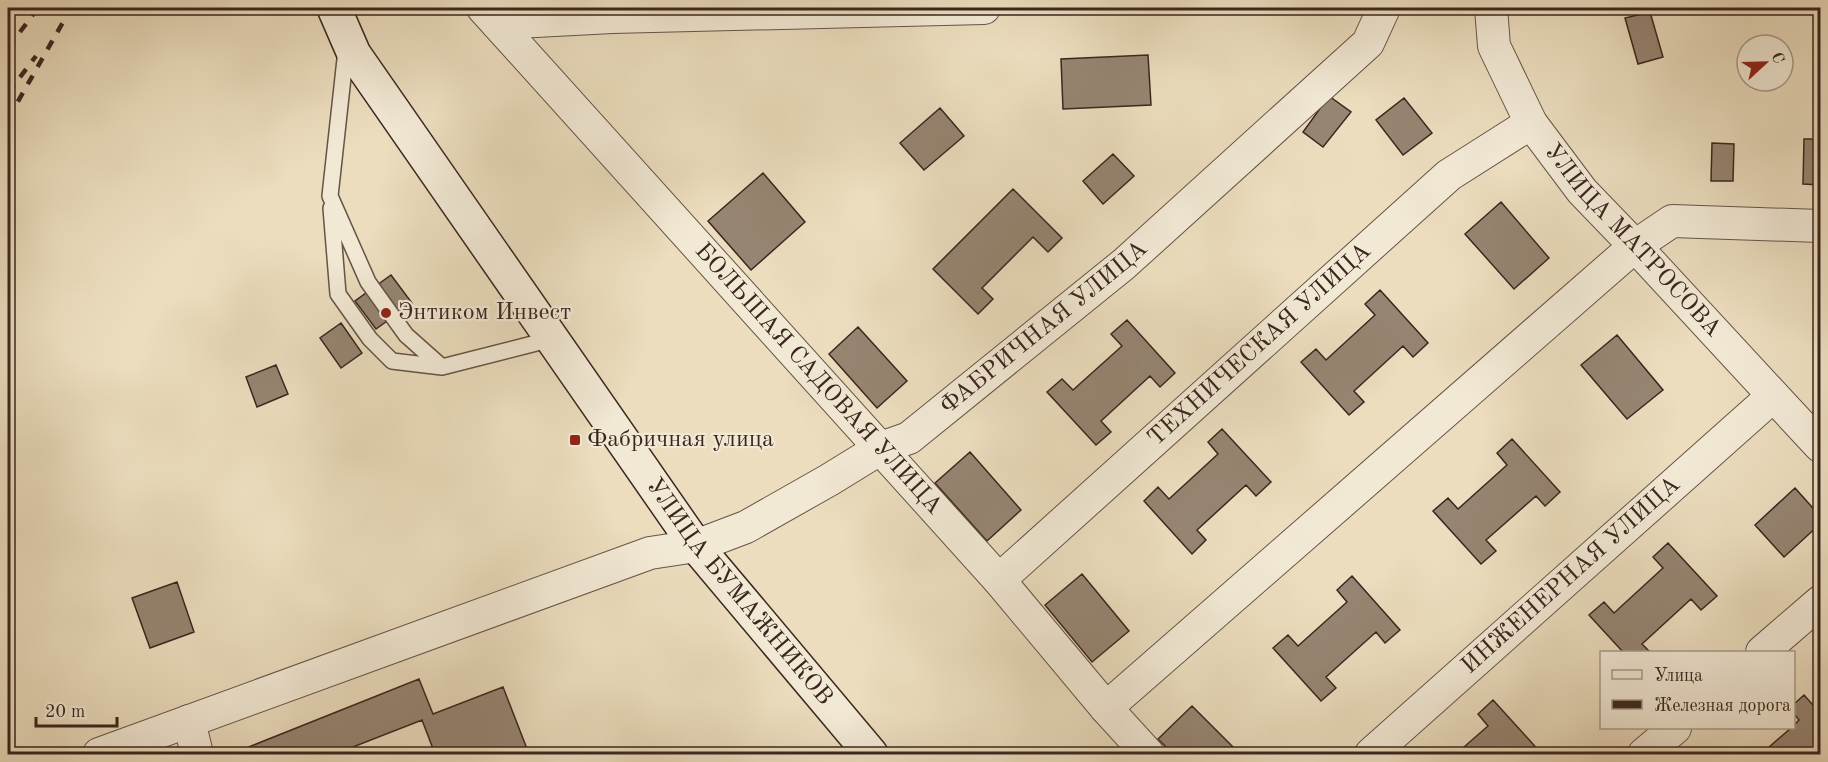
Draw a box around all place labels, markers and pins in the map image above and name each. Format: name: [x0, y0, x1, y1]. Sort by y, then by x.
place label: Энтиком Инвест: [398, 301, 571, 325]
marker: Энтиком Инвест: [379, 306, 393, 320]
place label: Фабричная улица: [587, 428, 774, 452]
marker: Фабричная улица: [568, 433, 582, 447]

